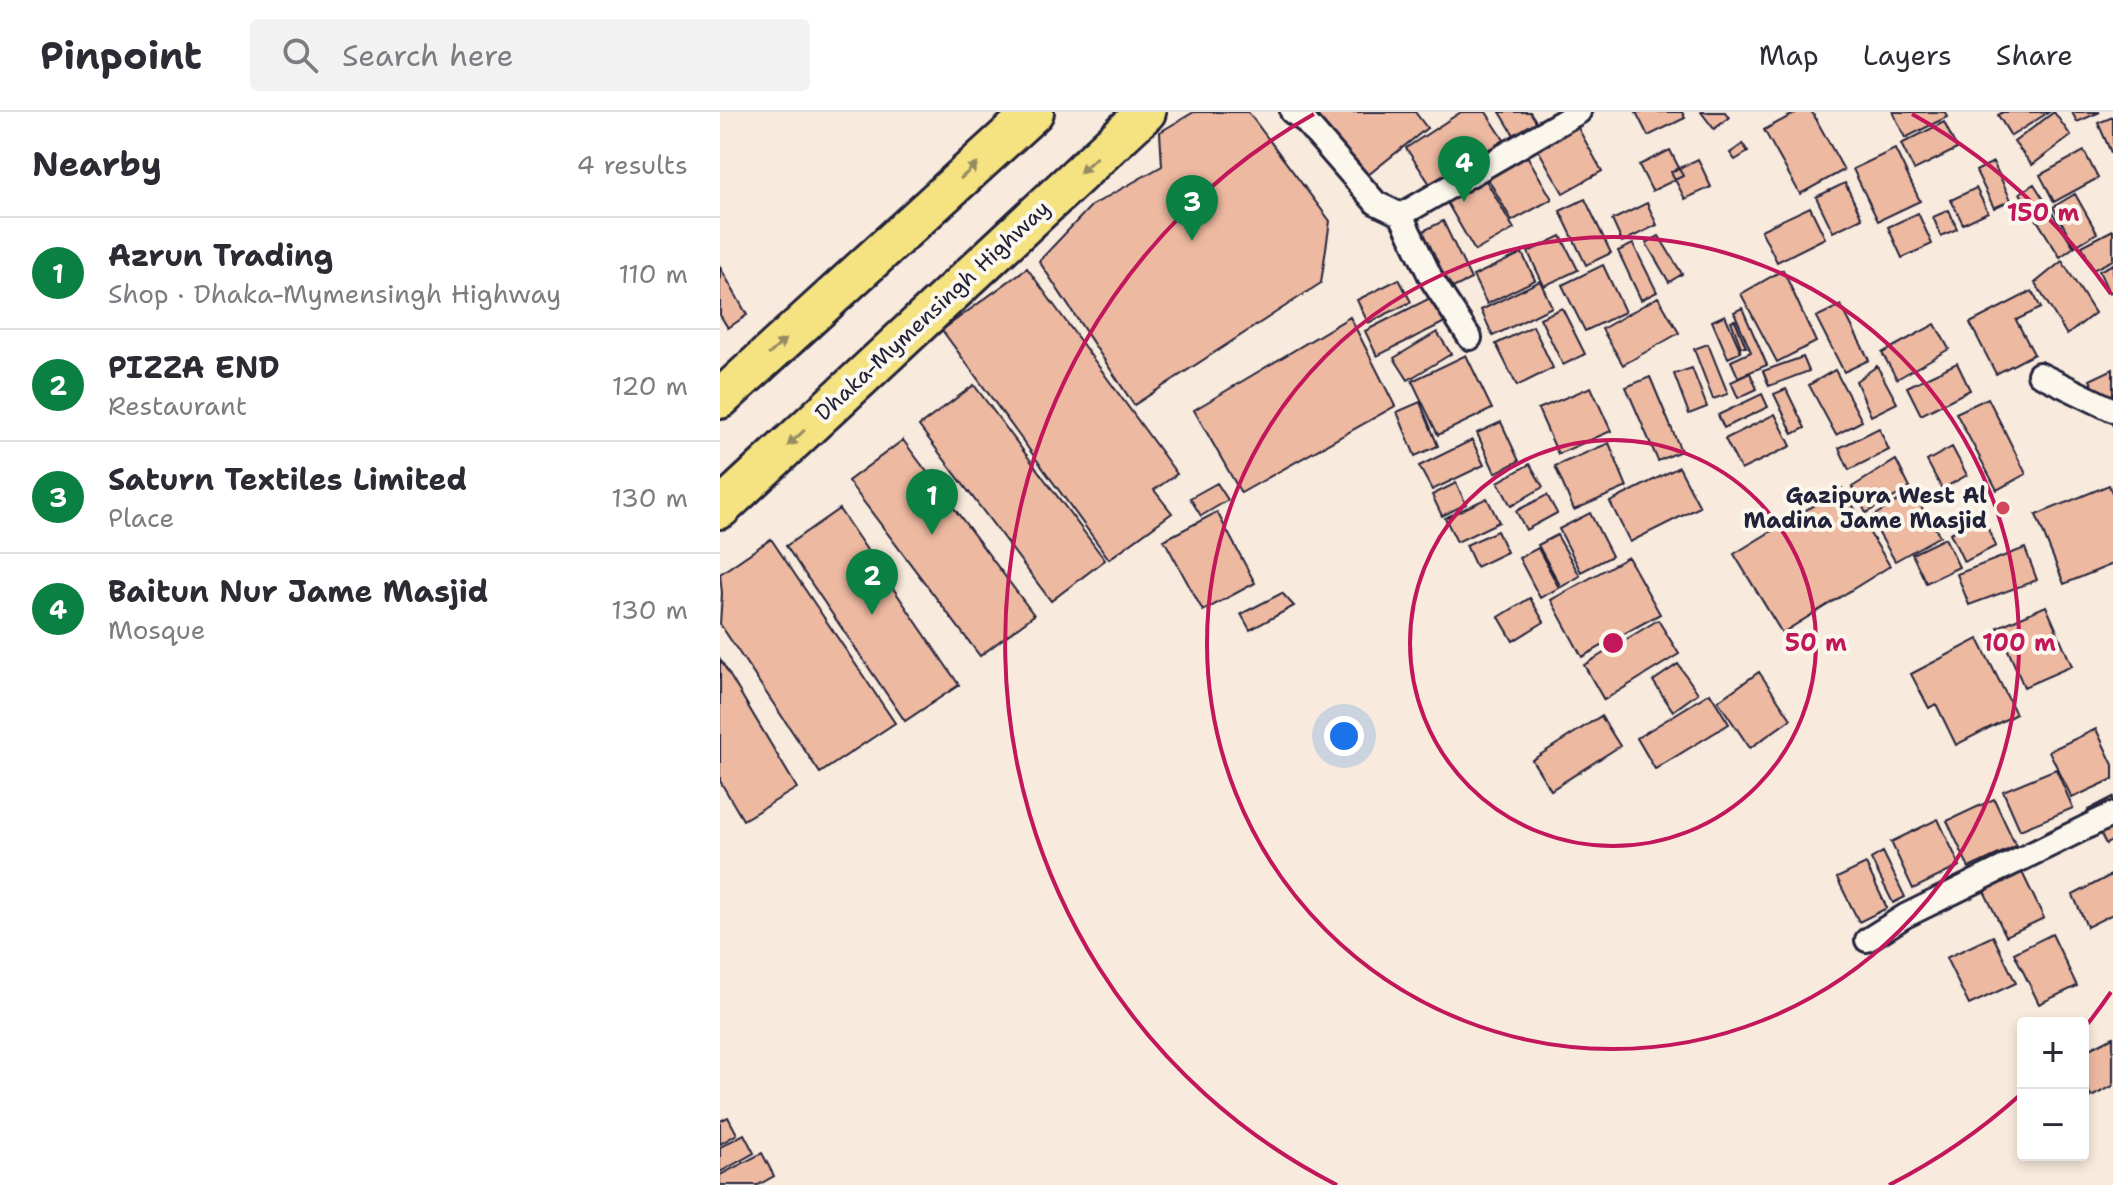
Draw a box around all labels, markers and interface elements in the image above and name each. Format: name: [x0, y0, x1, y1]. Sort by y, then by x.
search box: [250, 19, 810, 91]
text: Pinpoint: [40, 30, 202, 81]
icon: search: [278, 33, 322, 77]
text: Search here: [342, 35, 513, 76]
text: Map: [1759, 36, 1819, 74]
text: Layers: [1863, 36, 1952, 74]
text: Share: [1996, 36, 2073, 74]
pin: 4: [1438, 136, 1490, 202]
text: Nearby: [32, 141, 162, 187]
text: 4 results: [576, 147, 688, 182]
one-way arrow: [1079, 155, 1098, 173]
one-way arrow: [960, 163, 979, 181]
pin: 3: [1166, 175, 1218, 241]
street label: Dhaka-Mymensingh Highway: [809, 194, 1056, 427]
text: 150 m: [2007, 197, 2079, 229]
text: Azrun Trading: [108, 235, 333, 276]
text: 1: [52, 256, 64, 291]
text: 110 m: [618, 256, 688, 291]
text: Shop · Dhaka-Mymensingh Highway: [108, 276, 561, 311]
one-way arrow: [768, 338, 787, 356]
text: PIZZA END: [108, 347, 280, 388]
text: 2: [49, 368, 67, 403]
text: 120 m: [612, 368, 688, 403]
text: Restaurant: [108, 388, 247, 423]
one-way arrow: [787, 428, 806, 446]
text: Saturn Textiles Limited: [108, 459, 467, 500]
pin: 1: [906, 469, 958, 535]
text: 3: [49, 480, 67, 515]
text: 130 m: [611, 480, 688, 515]
place label: Gazipura West Al Madina Jame Masjid: [1743, 481, 1987, 535]
marker: Gazipura West Al Madina Jame Masjid: [1994, 499, 2012, 517]
text: Place: [108, 500, 174, 535]
pin: 2: [846, 549, 898, 615]
text: Baitun Nur Jame Masjid: [108, 571, 489, 612]
text: 4: [49, 592, 67, 627]
text: 130 m: [611, 592, 688, 627]
text: Mosque: [108, 612, 205, 647]
text: 50 m: [1785, 627, 1847, 659]
text: 100 m: [1982, 627, 2056, 659]
centre of rings: [1599, 629, 1627, 657]
your location: [1324, 716, 1364, 756]
map controls: [2017, 1017, 2089, 1161]
button: +: [2017, 1017, 2089, 1089]
button: −: [2017, 1089, 2089, 1161]

